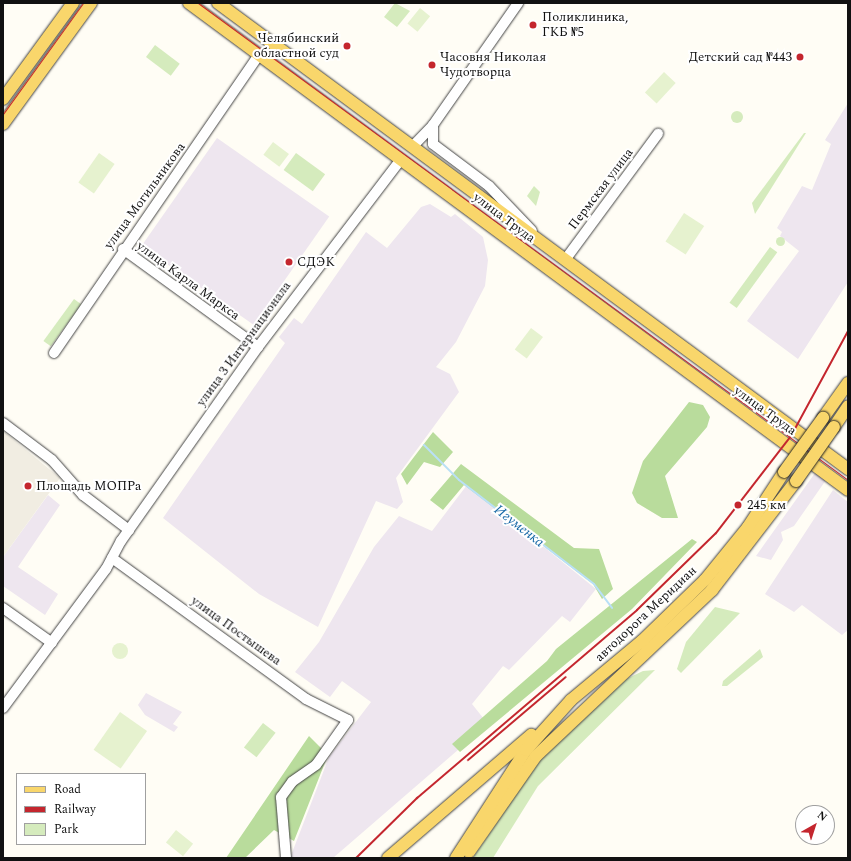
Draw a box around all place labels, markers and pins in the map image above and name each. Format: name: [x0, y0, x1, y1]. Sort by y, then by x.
place label: Поликлиника, ГКБ №5: [542, 10, 628, 41]
marker: Поликлиника, ГКБ №5: [527, 19, 539, 31]
place label: Челябинский областной суд: [254, 31, 339, 62]
marker: Челябинский областной суд: [342, 41, 352, 51]
place label: Детский сад №443: [689, 49, 792, 65]
place label: Часовня Николая Чудотворца: [440, 50, 546, 81]
marker: Детский сад №443: [795, 52, 805, 62]
marker: Часовня Николая Чудотворца: [427, 60, 437, 70]
place label: СДЭК: [297, 254, 335, 270]
marker: СДЭК: [284, 257, 294, 267]
place label: Площадь МОПРа: [36, 478, 141, 494]
marker: Площадь МОПРа: [23, 481, 33, 491]
place label: 245 км: [747, 497, 786, 513]
marker: 245 км: [732, 499, 744, 511]

